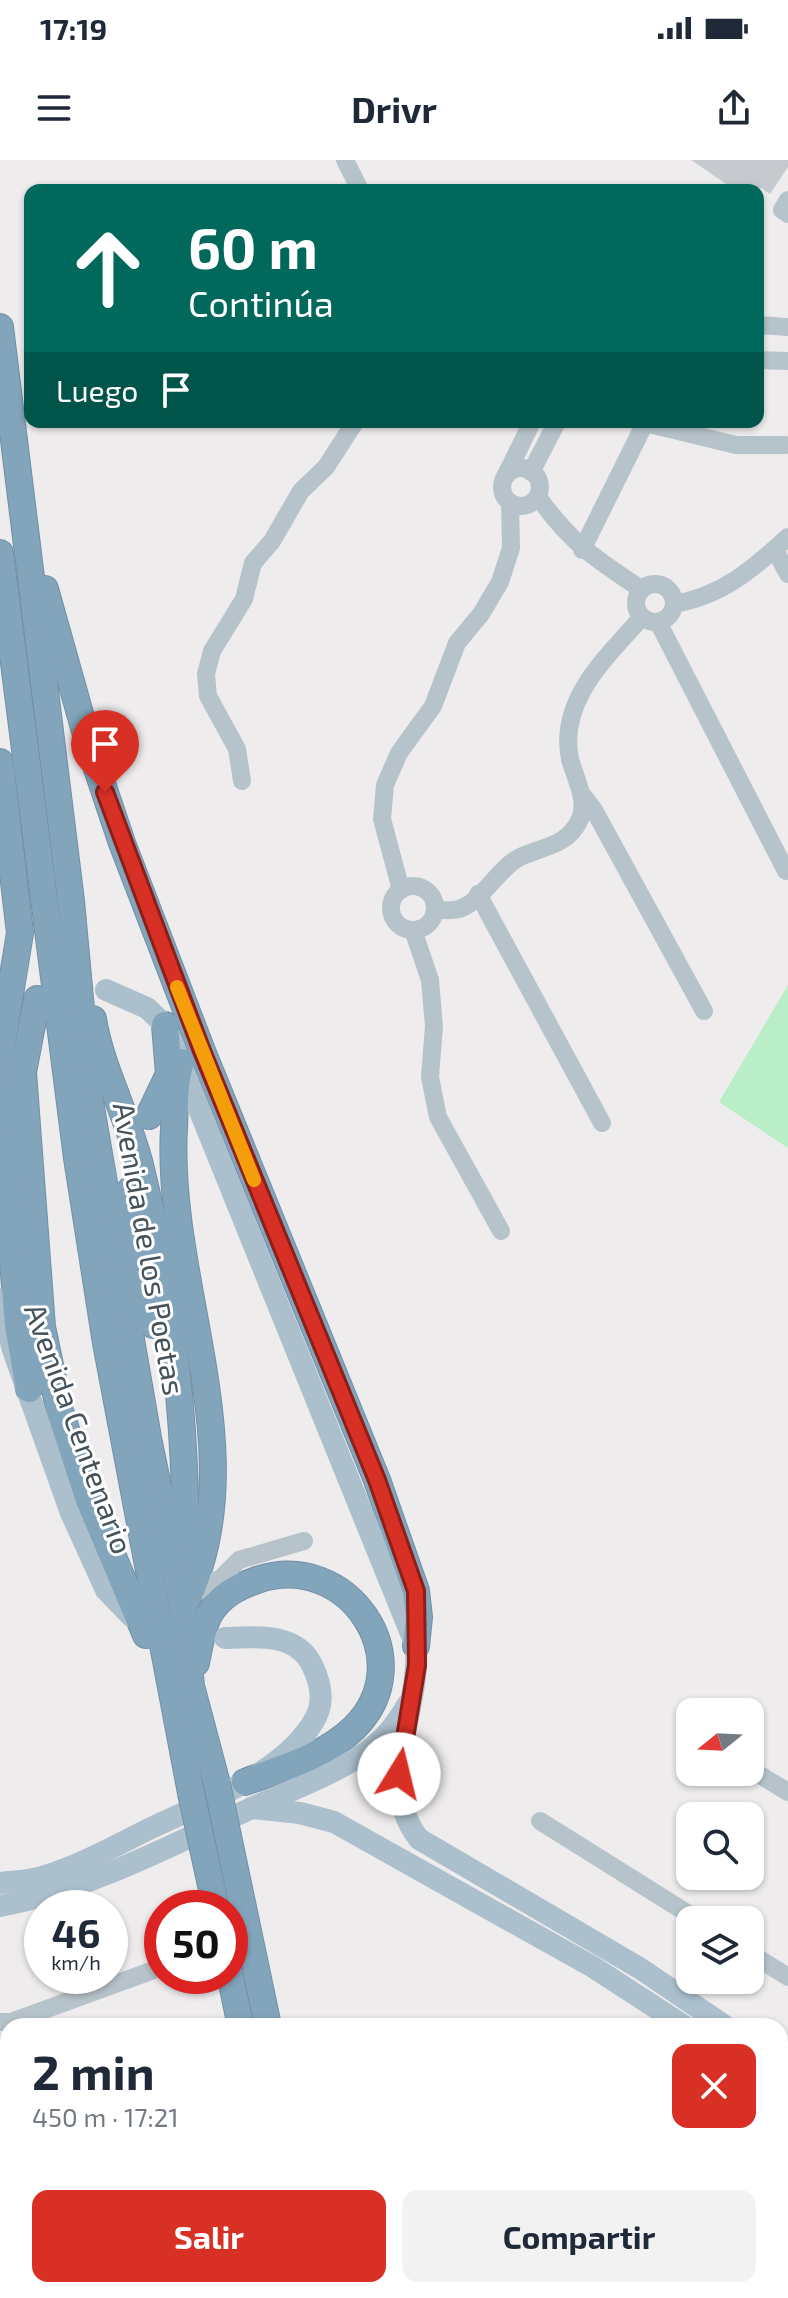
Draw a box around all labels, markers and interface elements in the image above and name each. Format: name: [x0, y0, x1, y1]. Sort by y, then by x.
text: 17:19: [40, 10, 107, 46]
icon: menu: [32, 86, 76, 130]
icon: share: [712, 86, 756, 130]
text: Drivr: [351, 87, 437, 130]
text: 60 m: [188, 213, 318, 280]
icon: ahead: [56, 216, 160, 320]
text: Continúa: [188, 281, 334, 324]
icon: arrive: [154, 368, 198, 412]
text: Luego: [56, 372, 138, 408]
pin: [71, 710, 139, 792]
icon: arrive: [83, 722, 127, 766]
street label: Avenida de los Poetas: [106, 1099, 193, 1398]
street label: Avenida Centenario: [18, 1298, 142, 1558]
north arrow: [676, 1698, 764, 1786]
map controls: [676, 1698, 764, 1994]
position arrow: [357, 1732, 441, 1816]
button: search: [676, 1802, 764, 1890]
speed limit sign: 50: [144, 1890, 248, 1994]
button: layers: [676, 1906, 764, 1994]
text: 46: [51, 1908, 101, 1956]
text: km/h: [51, 1950, 101, 1974]
text: 2 min: [32, 2042, 155, 2100]
button: close: [672, 2044, 756, 2128]
text: 450 m · 17:21: [32, 2101, 179, 2132]
button: Salir: [32, 2190, 386, 2282]
button: Compartir: [402, 2190, 756, 2282]

